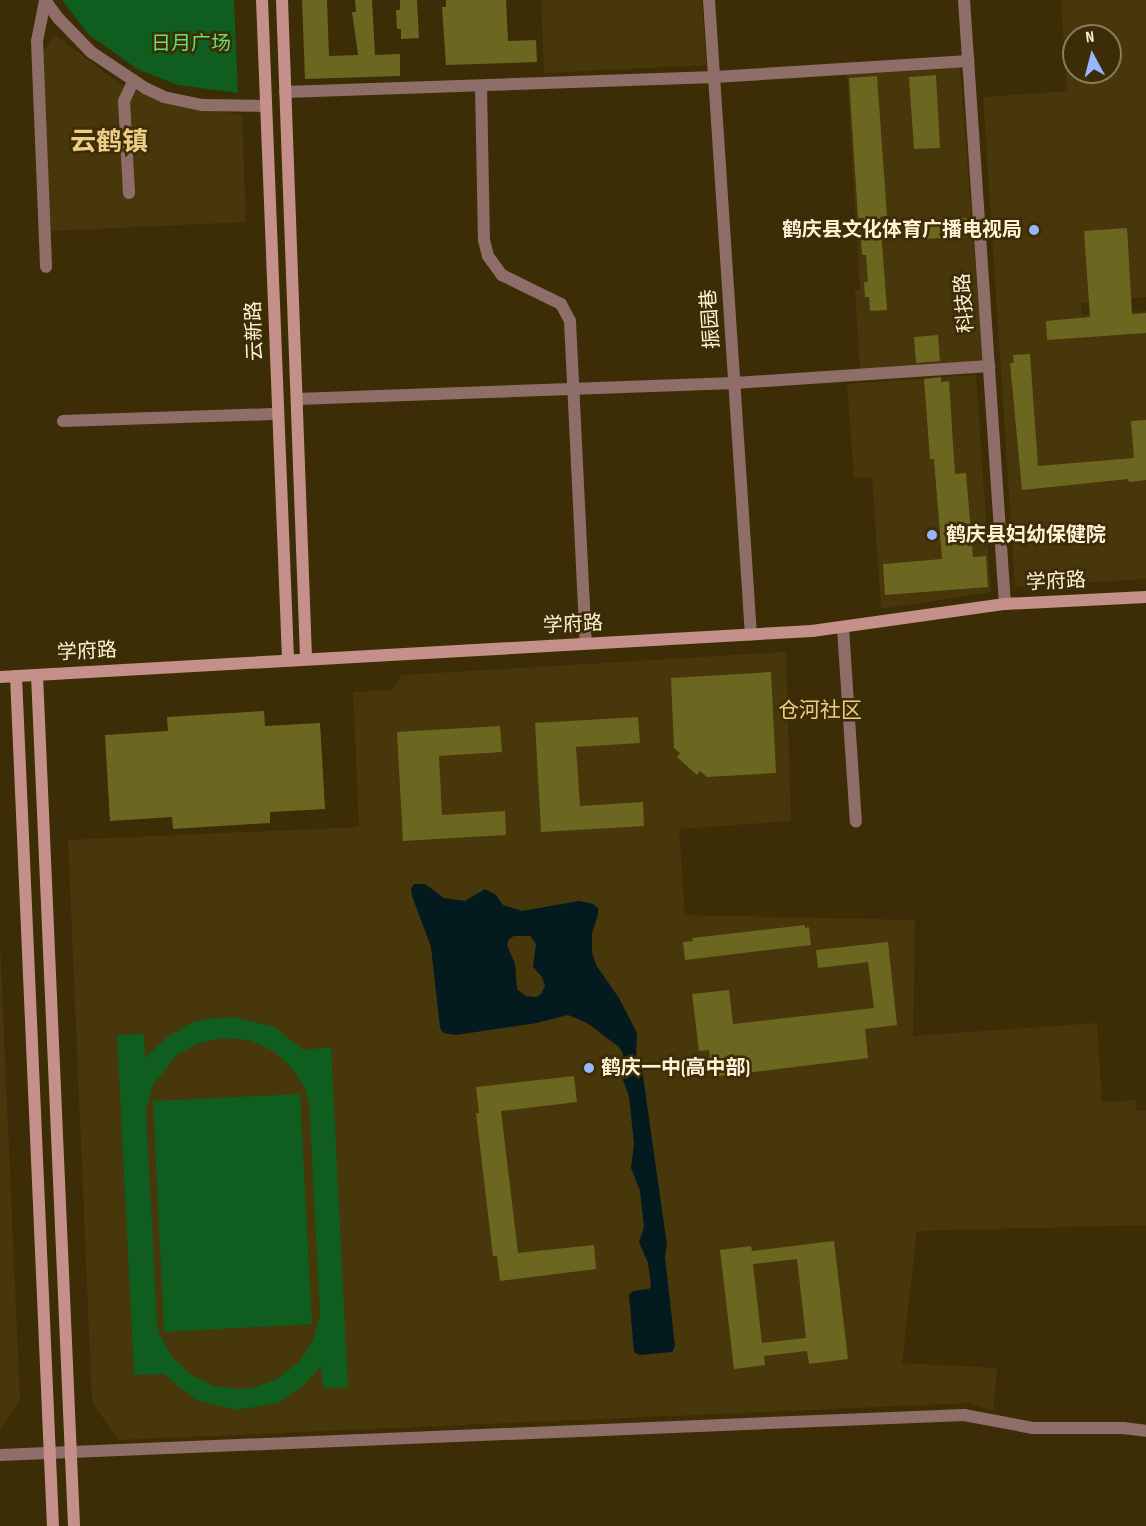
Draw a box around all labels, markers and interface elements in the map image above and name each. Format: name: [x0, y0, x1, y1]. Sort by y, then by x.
north arrow: [1062, 24, 1122, 84]
text: N: [1085, 28, 1095, 48]
park label: 日月广场: [151, 32, 231, 56]
district label: 云鹤镇: [70, 127, 148, 159]
place label: 鹤庆县文化体育广播电视局: [782, 218, 1022, 242]
marker: 鹤庆县文化体育广播电视局: [1027, 223, 1041, 237]
street label: 科技路: [951, 272, 979, 334]
street label: 振园巷: [697, 288, 725, 350]
street label: 云新路: [242, 301, 268, 361]
place label: 鹤庆县妇幼保健院: [946, 523, 1106, 547]
marker: 鹤庆县妇幼保健院: [923, 526, 941, 544]
street label: 学府路: [1025, 568, 1087, 596]
street label: 学府路: [542, 611, 604, 639]
street label: 学府路: [56, 638, 118, 666]
district label: 仓河社区: [778, 698, 862, 724]
place label: 鹤庆一中(高中部): [601, 1056, 750, 1080]
marker: 鹤庆一中(高中部): [582, 1061, 596, 1075]

